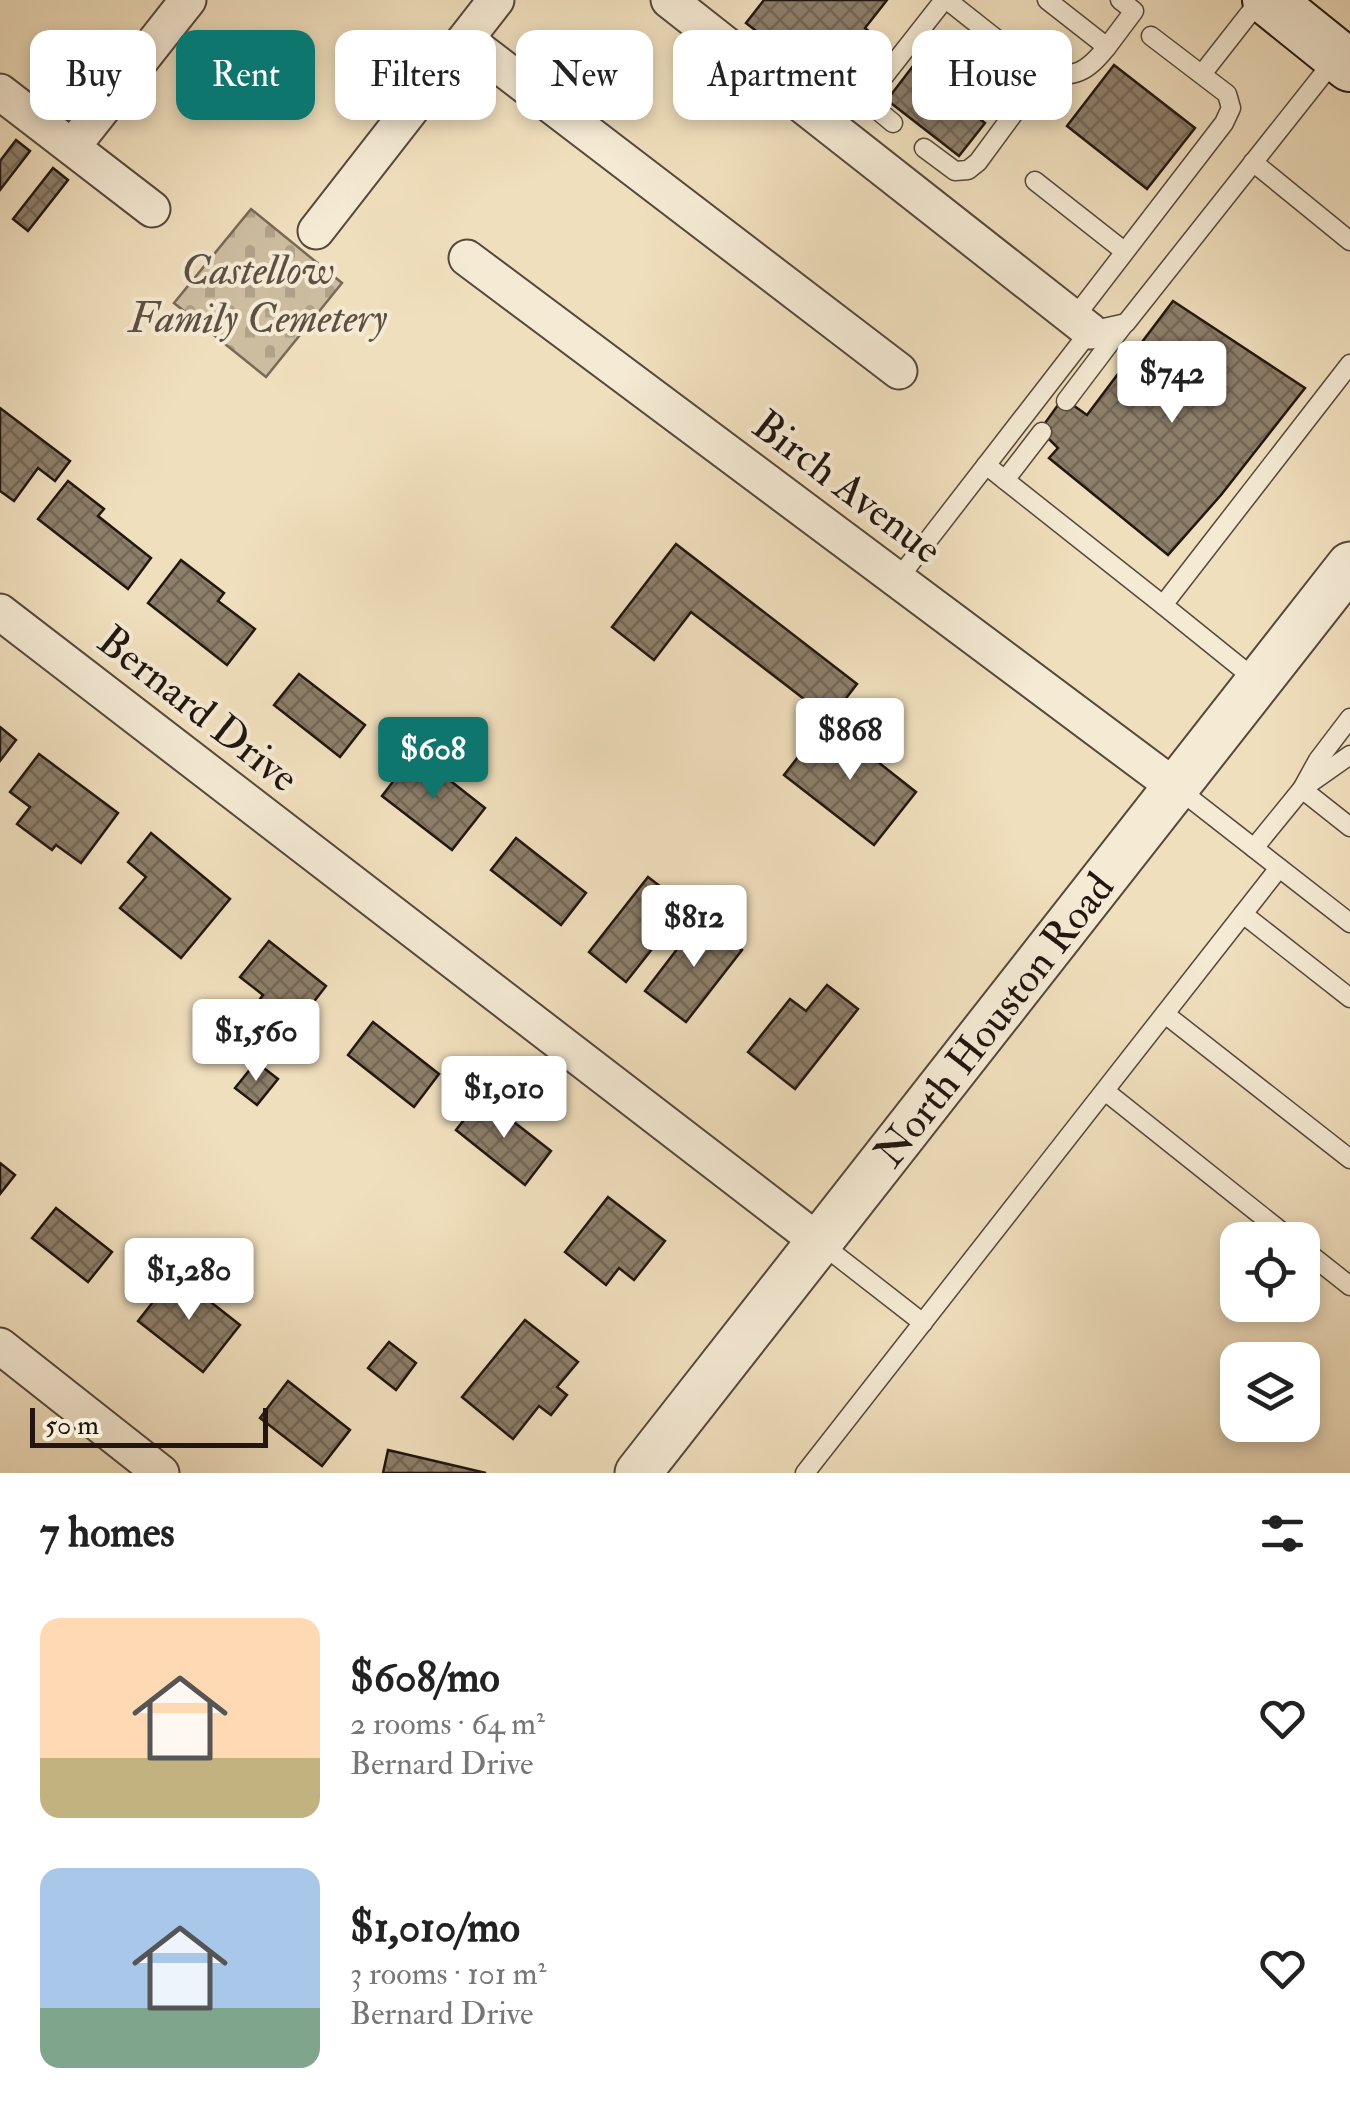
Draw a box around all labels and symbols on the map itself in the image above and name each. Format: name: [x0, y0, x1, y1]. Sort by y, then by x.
park label: Castellow Family Cemetery: [127, 245, 388, 345]
pin: $742: [1113, 341, 1231, 426]
street label: Birch Avenue: [742, 400, 952, 576]
street label: Bernard Drive: [87, 615, 309, 804]
pin: $868: [791, 698, 909, 783]
pin: $608: [374, 717, 492, 802]
street label: North Houston Road: [864, 862, 1126, 1178]
pin: $812: [635, 885, 753, 970]
pin: $1,560: [175, 999, 337, 1084]
pin: $1,010: [423, 1056, 585, 1141]
pin: $1,280: [108, 1238, 270, 1323]
scale bar: [30, 1403, 268, 1448]

